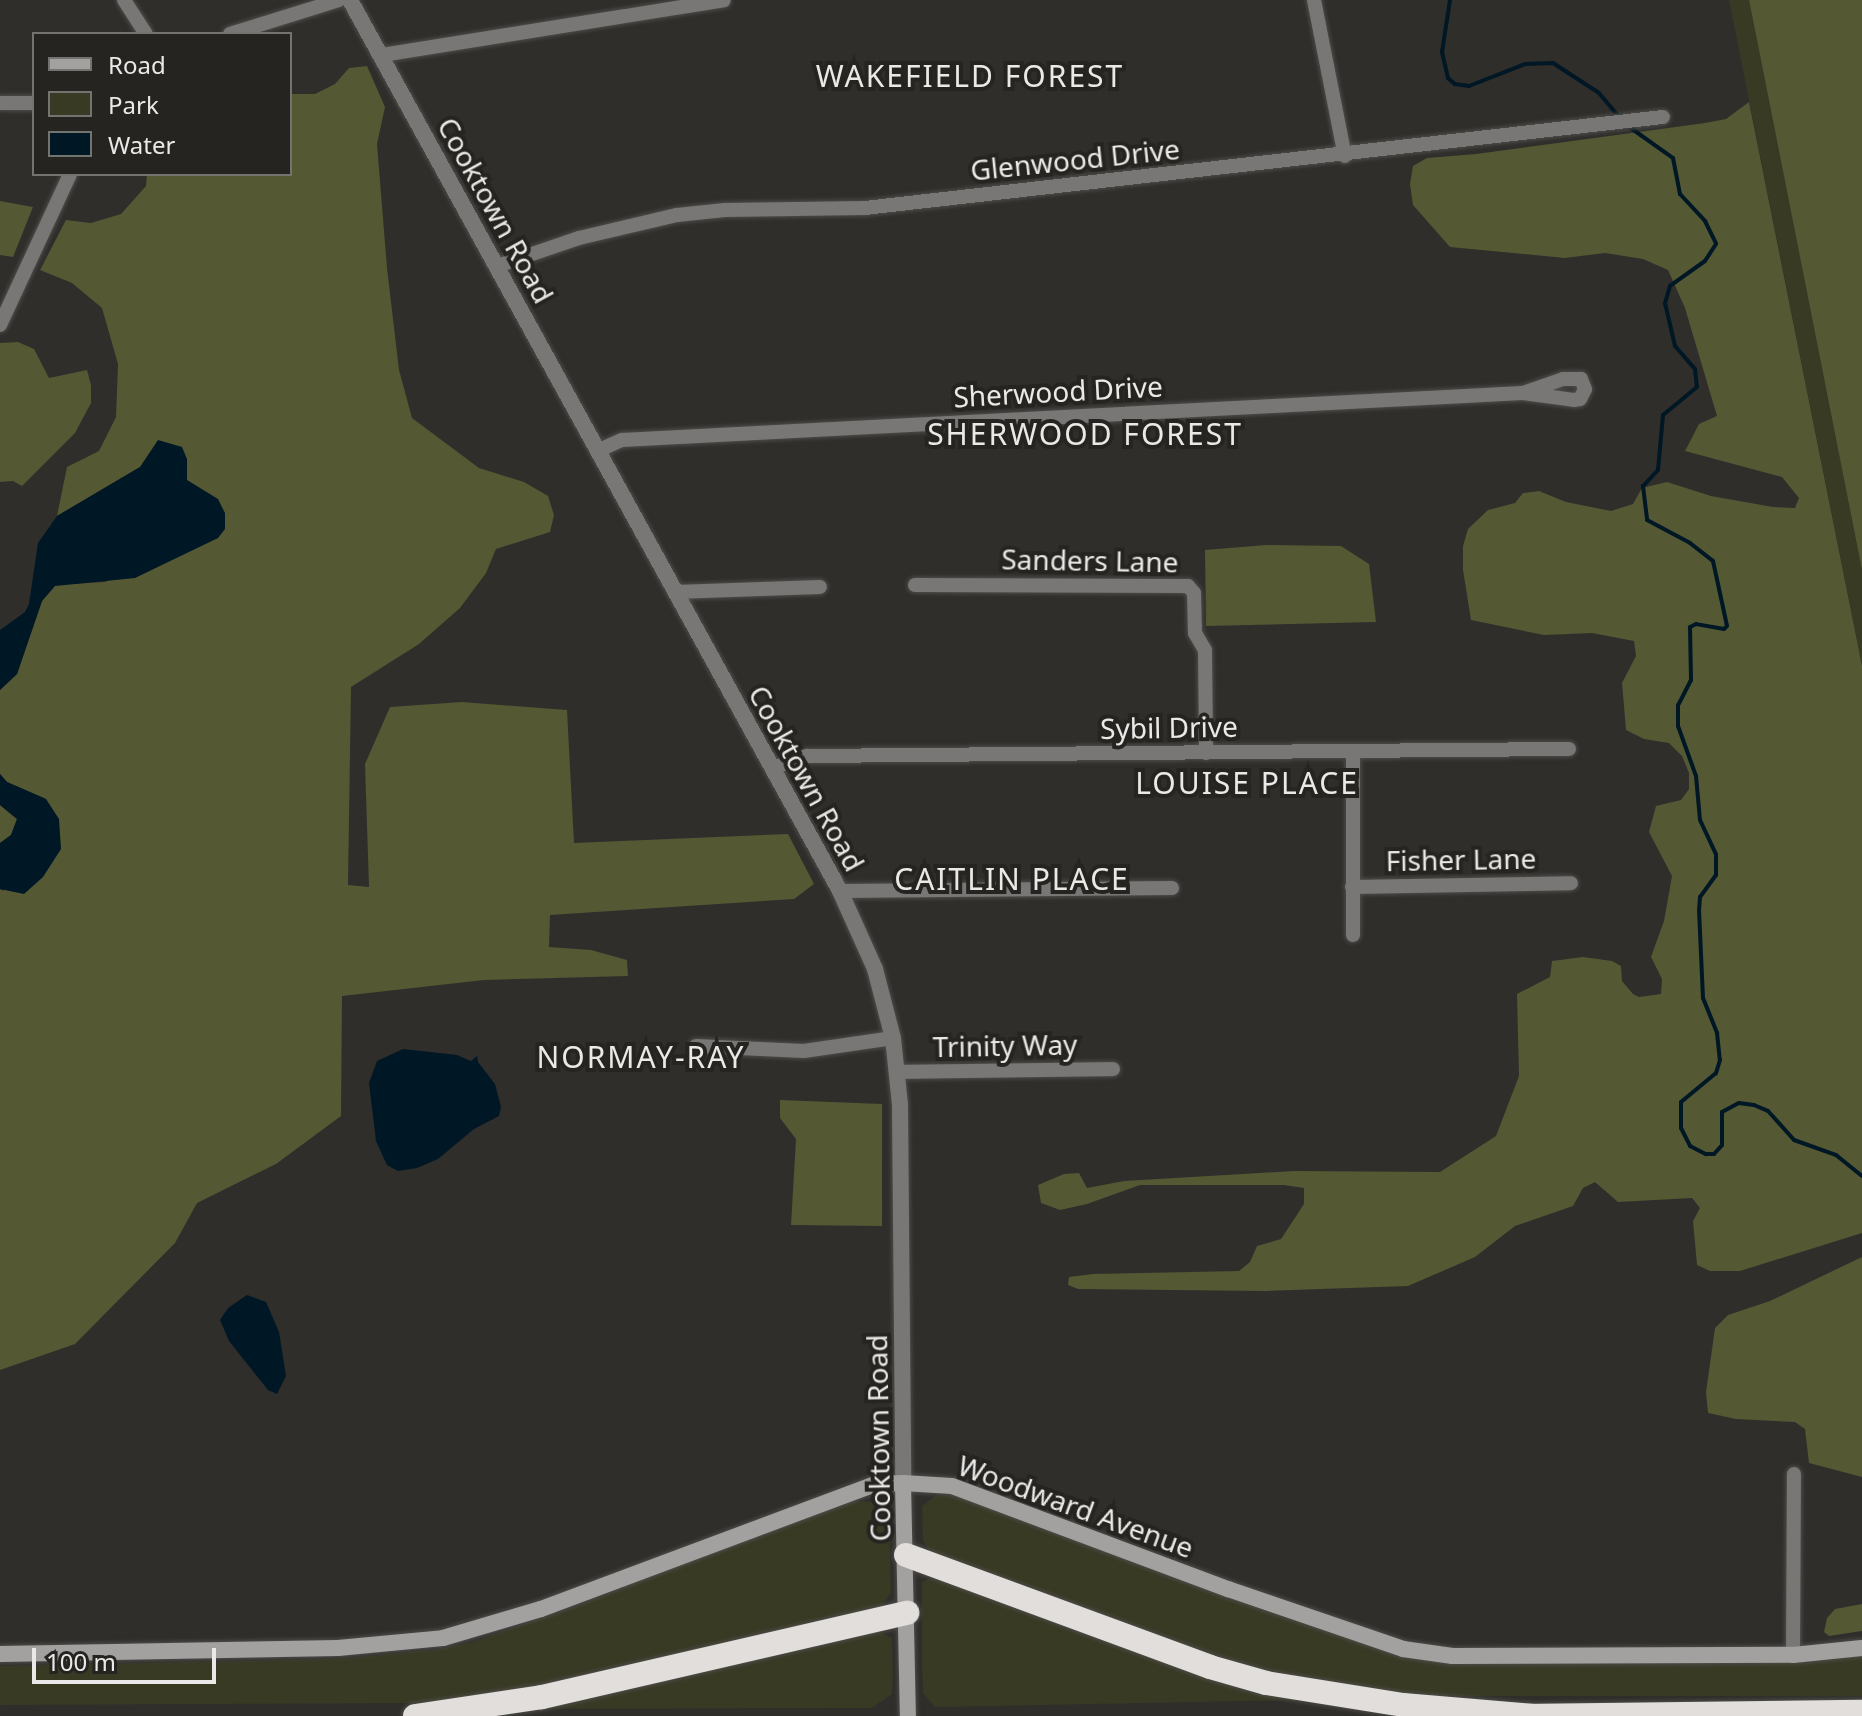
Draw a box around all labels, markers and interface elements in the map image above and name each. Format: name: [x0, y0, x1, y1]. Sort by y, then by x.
legend: [32, 32, 292, 176]
text: Road: [108, 48, 166, 81]
district label: WAKEFIELD FOREST: [816, 58, 1124, 94]
text: Park: [108, 88, 159, 121]
street label: Cooktown Road: [431, 111, 561, 309]
text: Water: [108, 128, 175, 161]
street label: Glenwood Drive: [969, 131, 1181, 187]
street label: Sherwood Drive: [952, 369, 1164, 413]
district label: SHERWOOD FOREST: [927, 416, 1243, 452]
street label: Sanders Lane: [1001, 542, 1179, 578]
street label: Cooktown Road: [742, 679, 872, 877]
street label: Sybil Drive: [1100, 709, 1238, 745]
district label: LOUISE PLACE: [1135, 765, 1359, 801]
street label: Fisher Lane: [1385, 841, 1537, 877]
district label: CAITLIN PLACE: [894, 861, 1130, 897]
street label: Trinity Way: [932, 1027, 1078, 1063]
district label: NORMAY-RAY: [536, 1039, 746, 1075]
street label: Cooktown Road: [859, 1334, 897, 1542]
street label: Woodward Avenue: [954, 1448, 1198, 1564]
scale bar: [36, 1632, 220, 1682]
text: 100 m: [46, 1645, 116, 1678]

